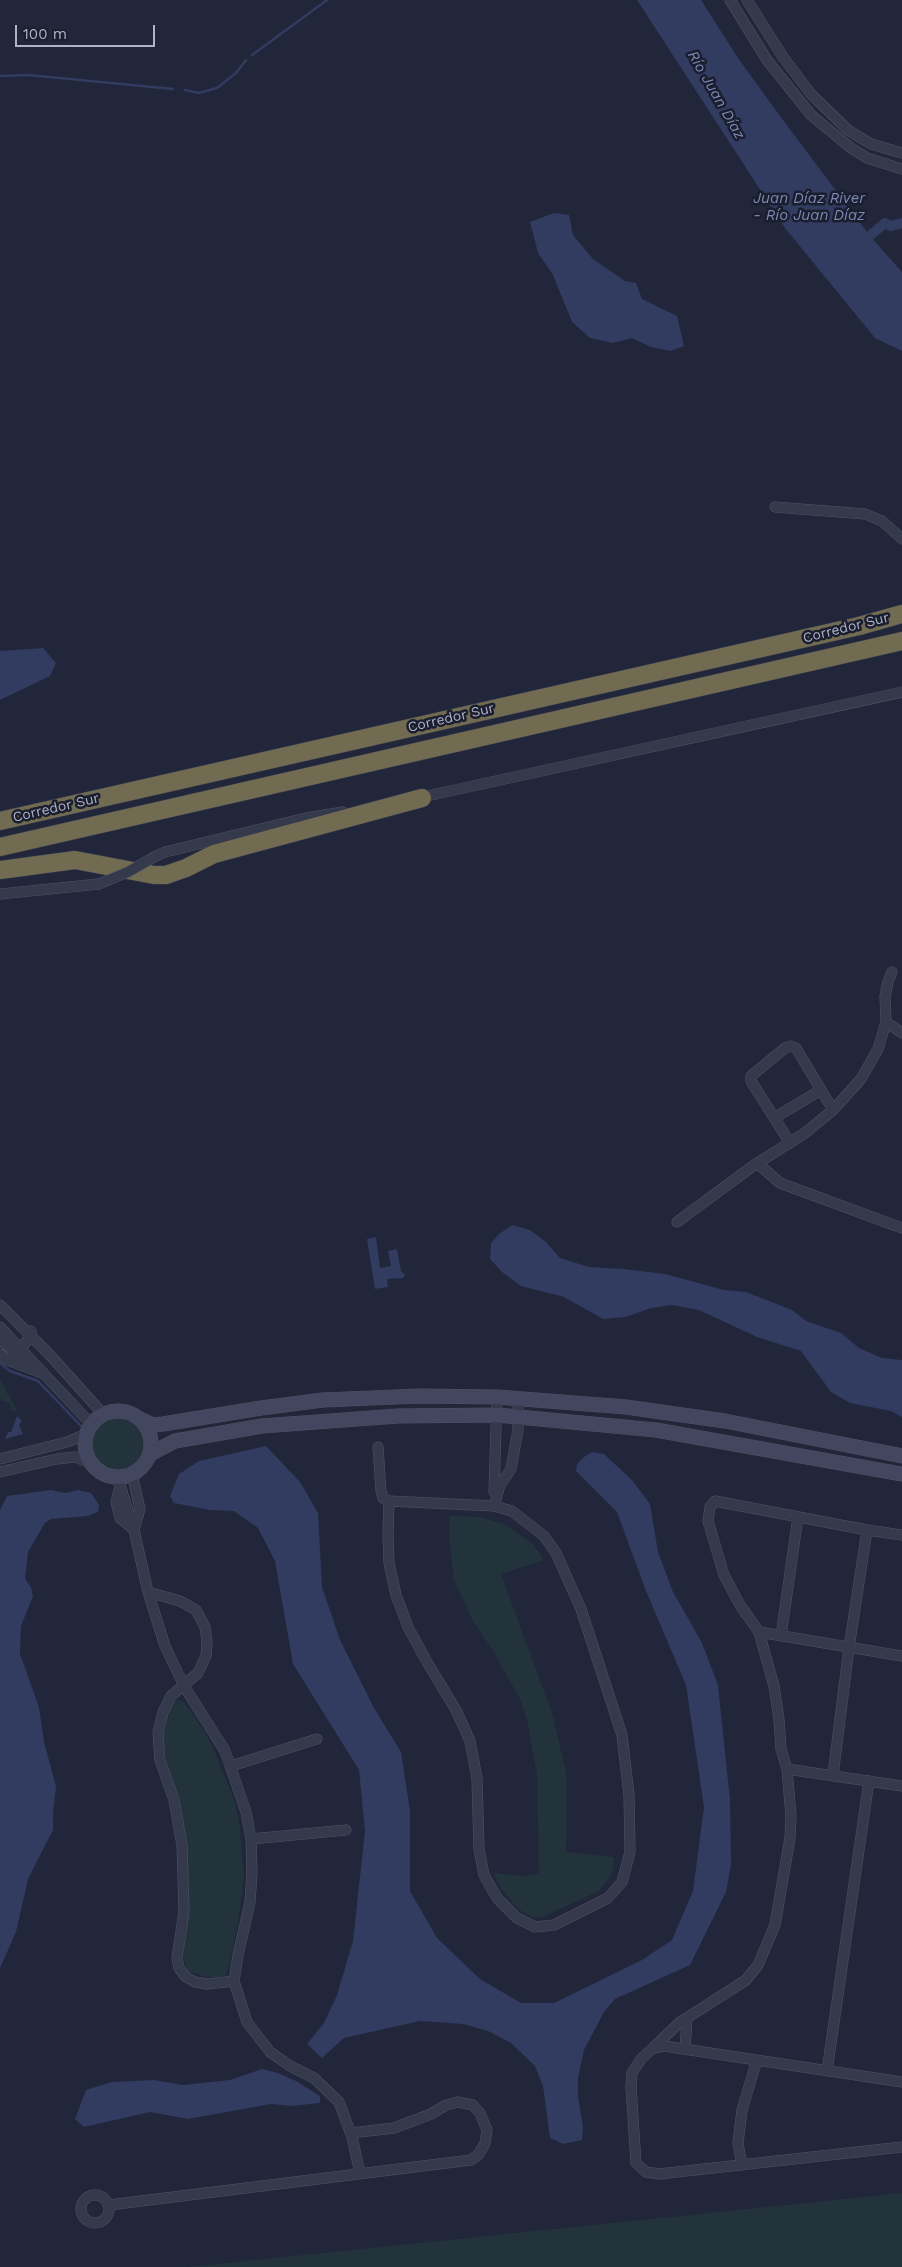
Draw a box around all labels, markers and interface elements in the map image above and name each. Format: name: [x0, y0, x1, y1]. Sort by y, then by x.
scale bar: [18, 15, 158, 47]
text: 100 m: [23, 25, 67, 43]
water label: Río Juan Díaz: [683, 48, 749, 142]
water label: Juan Díaz River - Río Juan Díaz: [753, 190, 865, 225]
street label: Corredor Sur: [801, 609, 891, 647]
street label: Corredor Sur: [406, 700, 496, 736]
street label: Corredor Sur: [11, 790, 101, 826]

